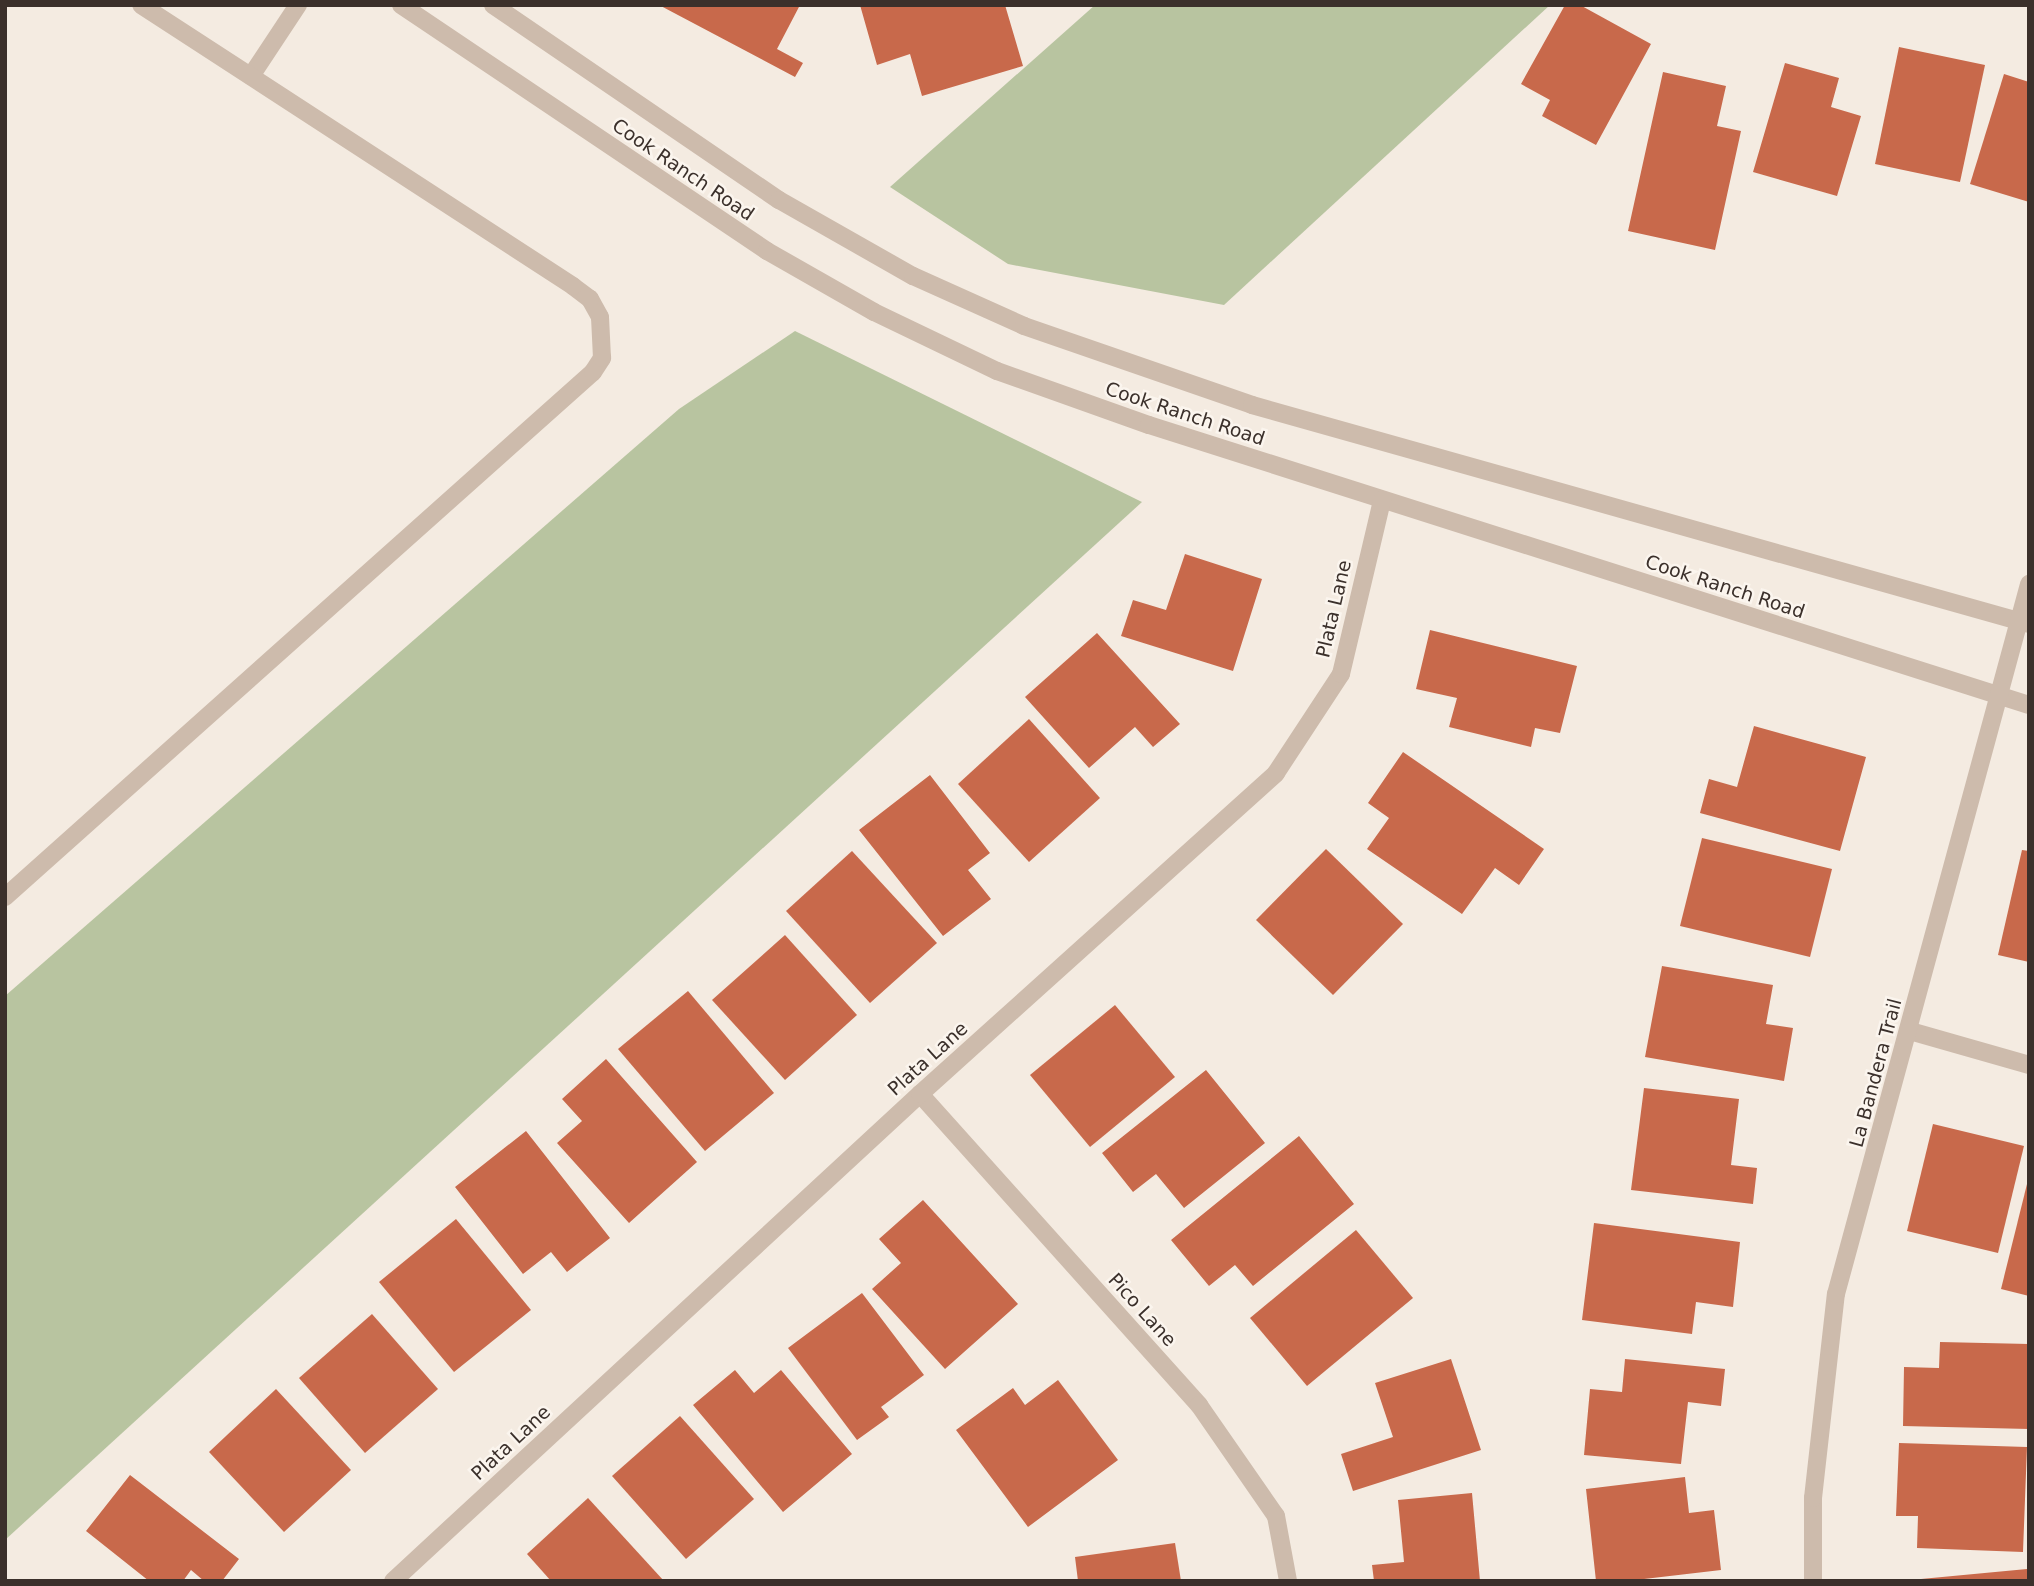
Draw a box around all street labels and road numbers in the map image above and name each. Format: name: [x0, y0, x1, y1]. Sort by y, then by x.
street label: Cook Ranch Road: [608, 114, 758, 226]
street label: Cook Ranch Road: [1102, 377, 1268, 451]
street label: Cook Ranch Road: [1642, 550, 1808, 624]
street label: Plata Lane: [1312, 558, 1356, 660]
street label: La Bandera Trail: [1845, 996, 1907, 1150]
street label: Plata Lane: [883, 1017, 973, 1101]
street label: Pico Lane: [1103, 1269, 1181, 1351]
street label: Plata Lane: [467, 1401, 555, 1485]

